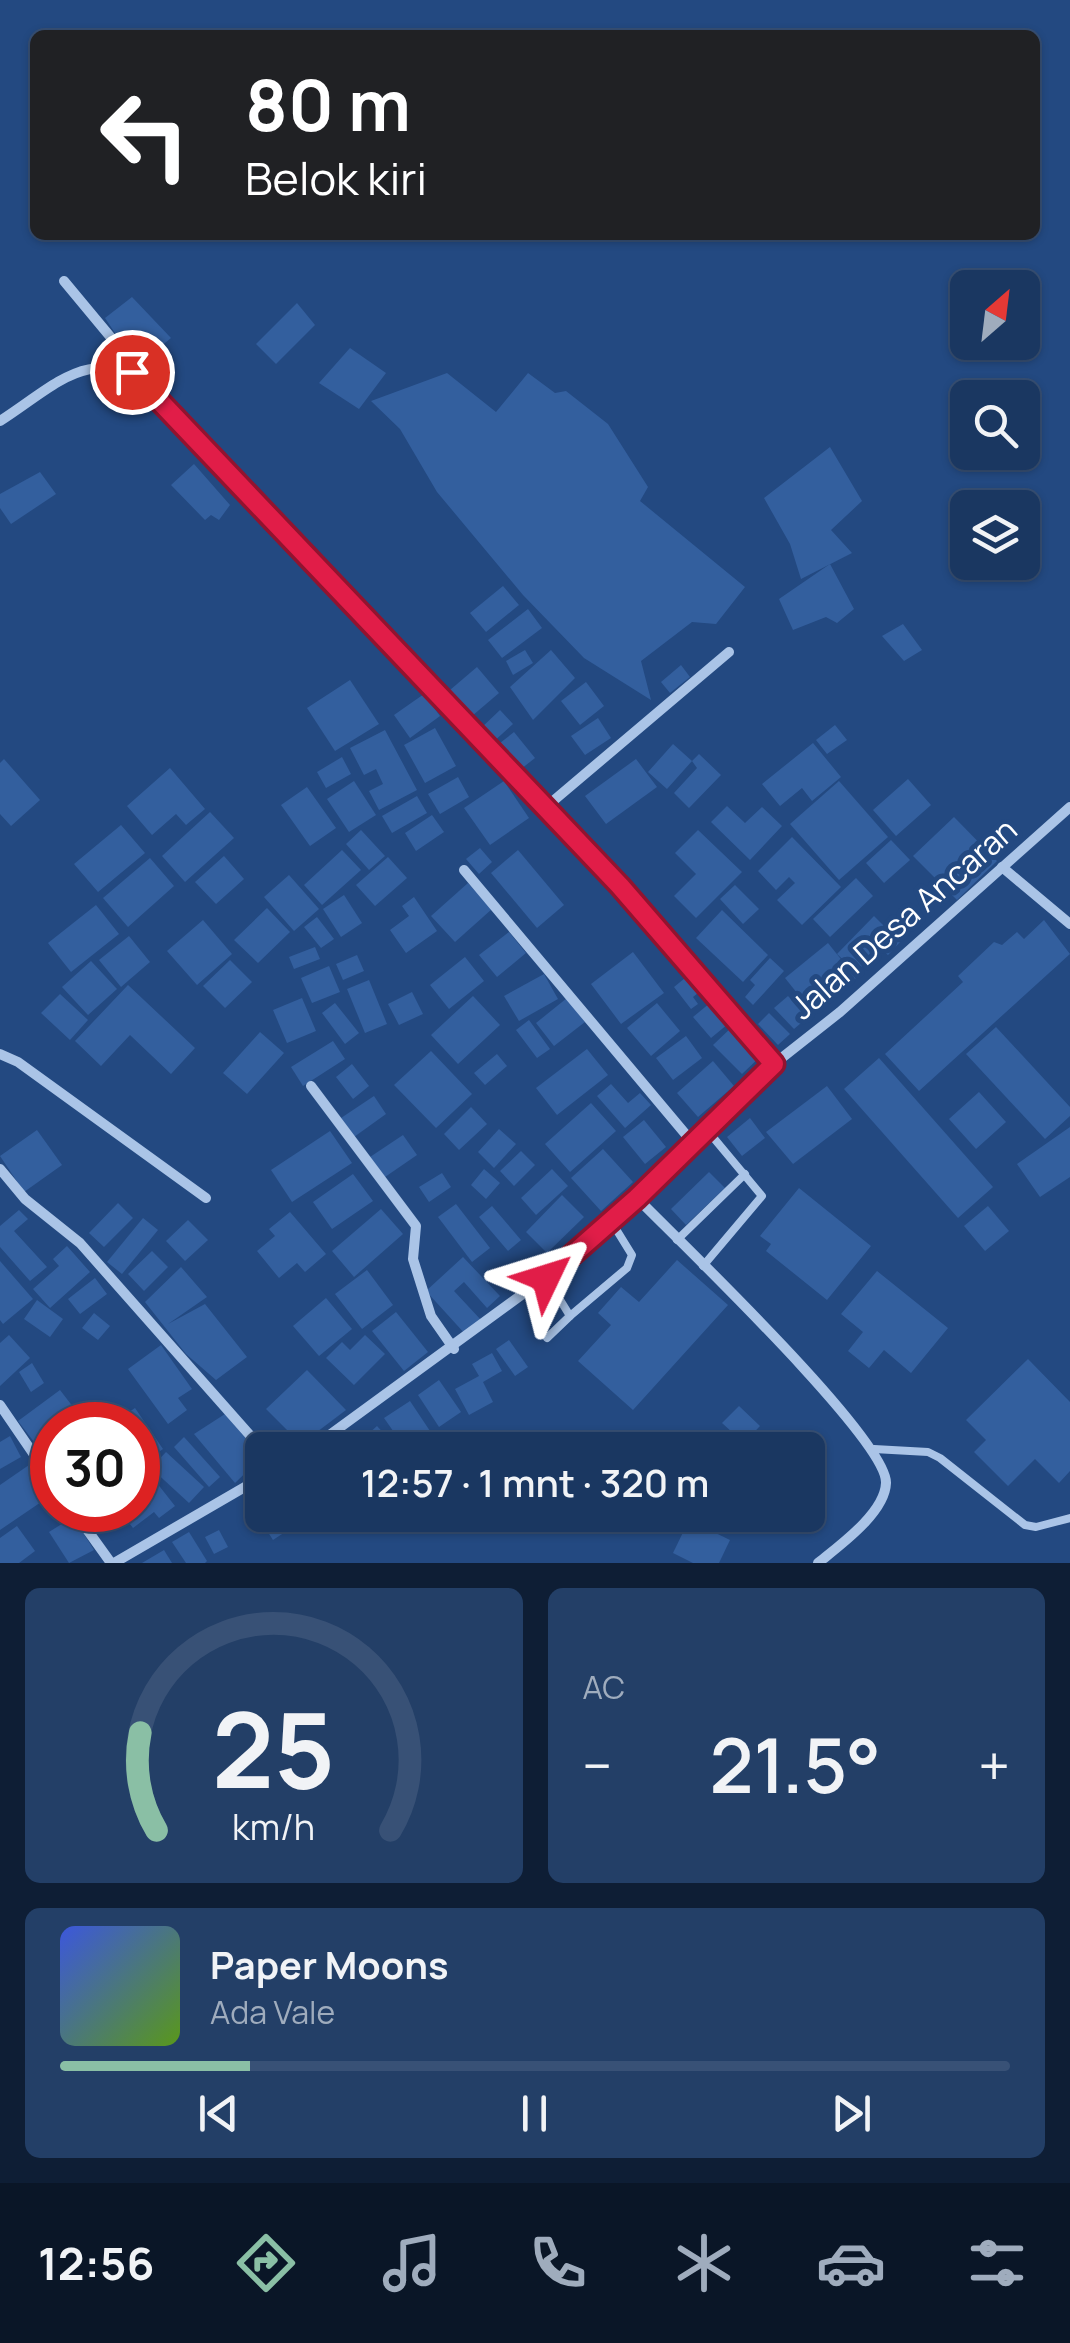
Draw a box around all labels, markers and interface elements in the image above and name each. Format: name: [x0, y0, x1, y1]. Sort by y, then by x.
text: 80 m: [245, 56, 411, 152]
icon: left: [80, 70, 210, 200]
text: Belok kiri: [245, 147, 427, 209]
north arrow: [950, 270, 1040, 360]
map controls: [950, 270, 1040, 580]
pin: [90, 330, 175, 415]
icon: arrive: [105, 345, 160, 400]
button: search: [950, 380, 1040, 470]
button: layers: [950, 490, 1040, 580]
street label: Jalan Desa Ancaran: [781, 808, 1026, 1029]
position arrow: [494, 1226, 598, 1330]
speed limit sign: 30: [30, 1402, 160, 1532]
text: 12:57 · 1 mnt · 320 m: [361, 1456, 709, 1508]
text: AC: [583, 1665, 625, 1709]
text: 25: [212, 1677, 335, 1819]
text: 21.5°: [709, 1713, 881, 1816]
text: −: [583, 1727, 612, 1803]
text: +: [978, 1727, 1010, 1803]
text: km/h: [232, 1802, 315, 1851]
text: Paper Moons: [210, 1938, 449, 1990]
text: Ada Vale: [210, 1990, 335, 2034]
icon: previous: [191, 2086, 246, 2141]
icon: pause: [507, 2086, 562, 2141]
icon: next: [824, 2086, 879, 2141]
icon: directions: [231, 2228, 301, 2298]
icon: music: [377, 2228, 447, 2298]
icon: phone: [523, 2228, 593, 2298]
icon: climate: [669, 2228, 739, 2298]
icon: car: [816, 2228, 886, 2298]
icon: filters: [962, 2228, 1032, 2298]
text: 12:56: [38, 2232, 154, 2294]

